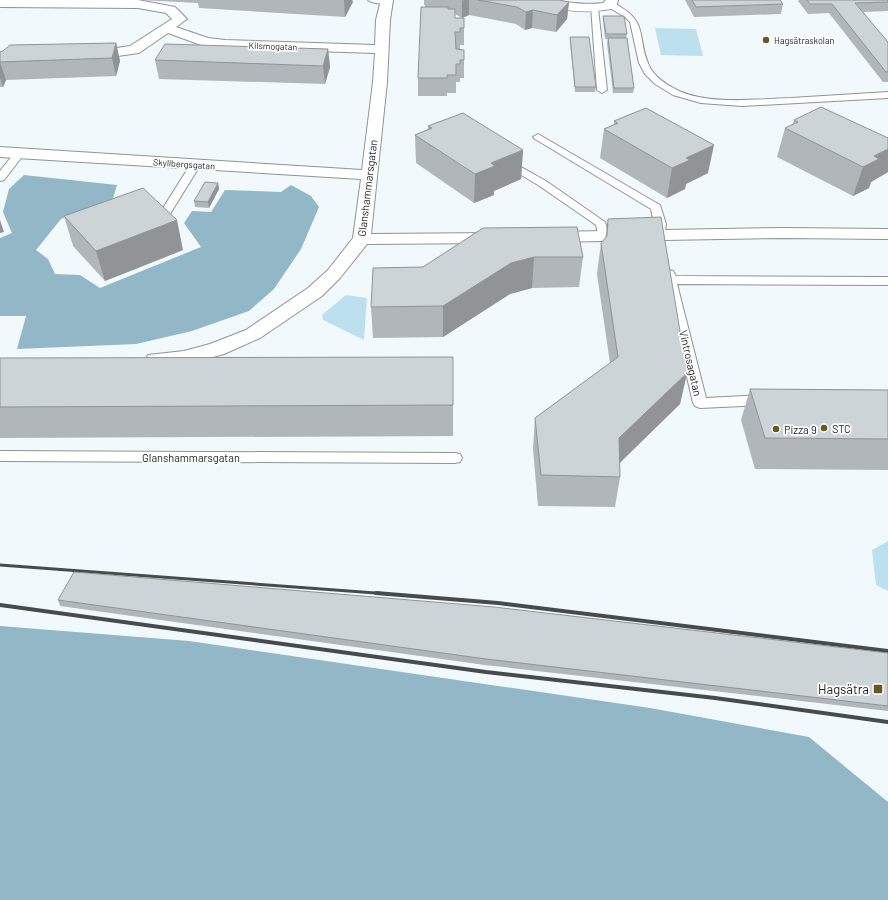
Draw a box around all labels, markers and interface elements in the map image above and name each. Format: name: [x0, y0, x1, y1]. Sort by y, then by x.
marker: Hagsätraskolan: [761, 35, 771, 45]
place label: Hagsätraskolan: [774, 35, 835, 46]
street label: Kilsmogatan: [249, 40, 298, 52]
street label: Glanshammarsgatan: [355, 139, 379, 237]
street label: Skyllbergsgatan: [153, 156, 215, 172]
street label: Vintrosagatan: [677, 329, 705, 397]
place label: STC: [832, 422, 851, 435]
place label: Pizza 9: [784, 423, 817, 436]
marker: STC: [819, 423, 829, 433]
marker: Pizza 9: [771, 424, 781, 434]
street label: Glanshammarsgatan: [142, 451, 240, 464]
place label: Hagsätra: [818, 681, 869, 697]
marker: Hagsätra: [872, 683, 884, 695]

